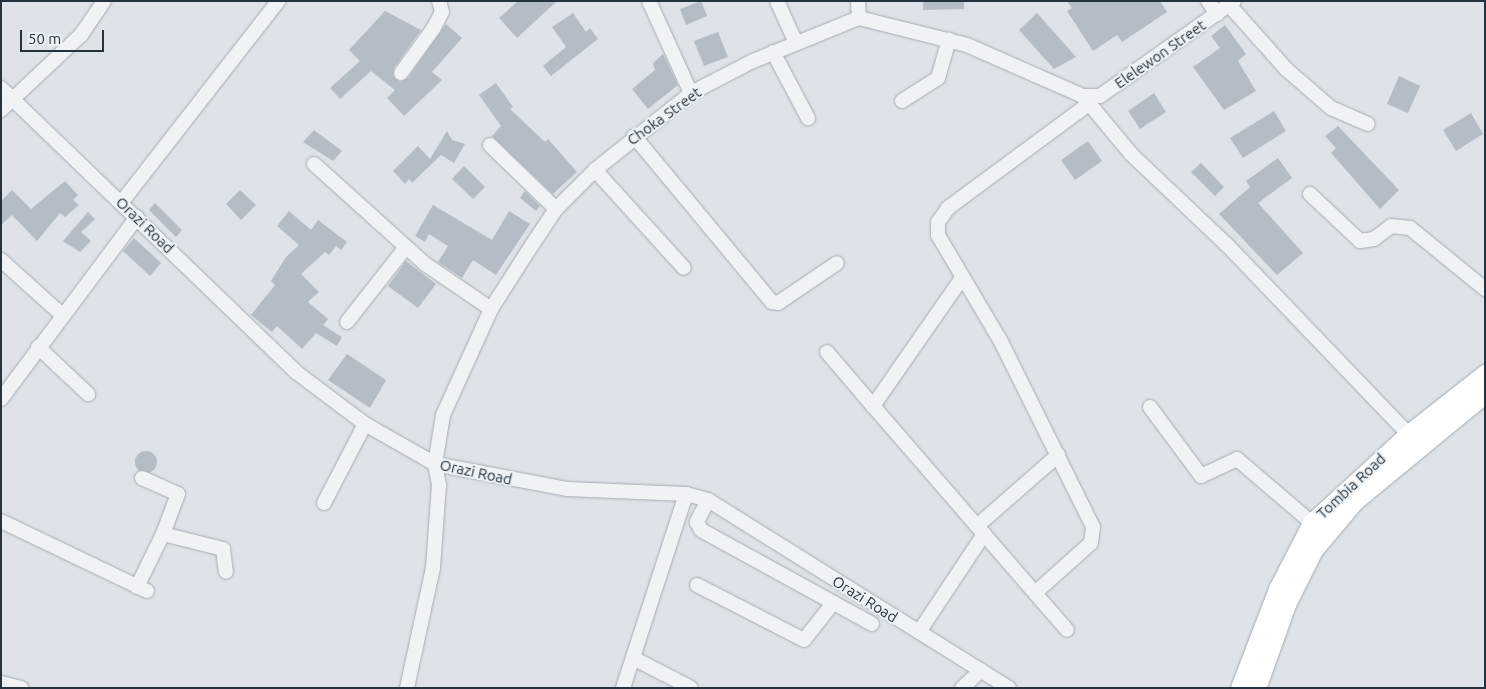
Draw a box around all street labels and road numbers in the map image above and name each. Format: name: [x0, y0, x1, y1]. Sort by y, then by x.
street label: Elelewon Street: [1111, 16, 1209, 92]
street label: Choka Street: [623, 83, 705, 149]
street label: Orazi Road: [112, 193, 178, 257]
street label: Tombia Road: [1313, 450, 1389, 522]
street label: Orazi Road: [438, 456, 514, 488]
street label: Orazi Road: [829, 572, 901, 626]

